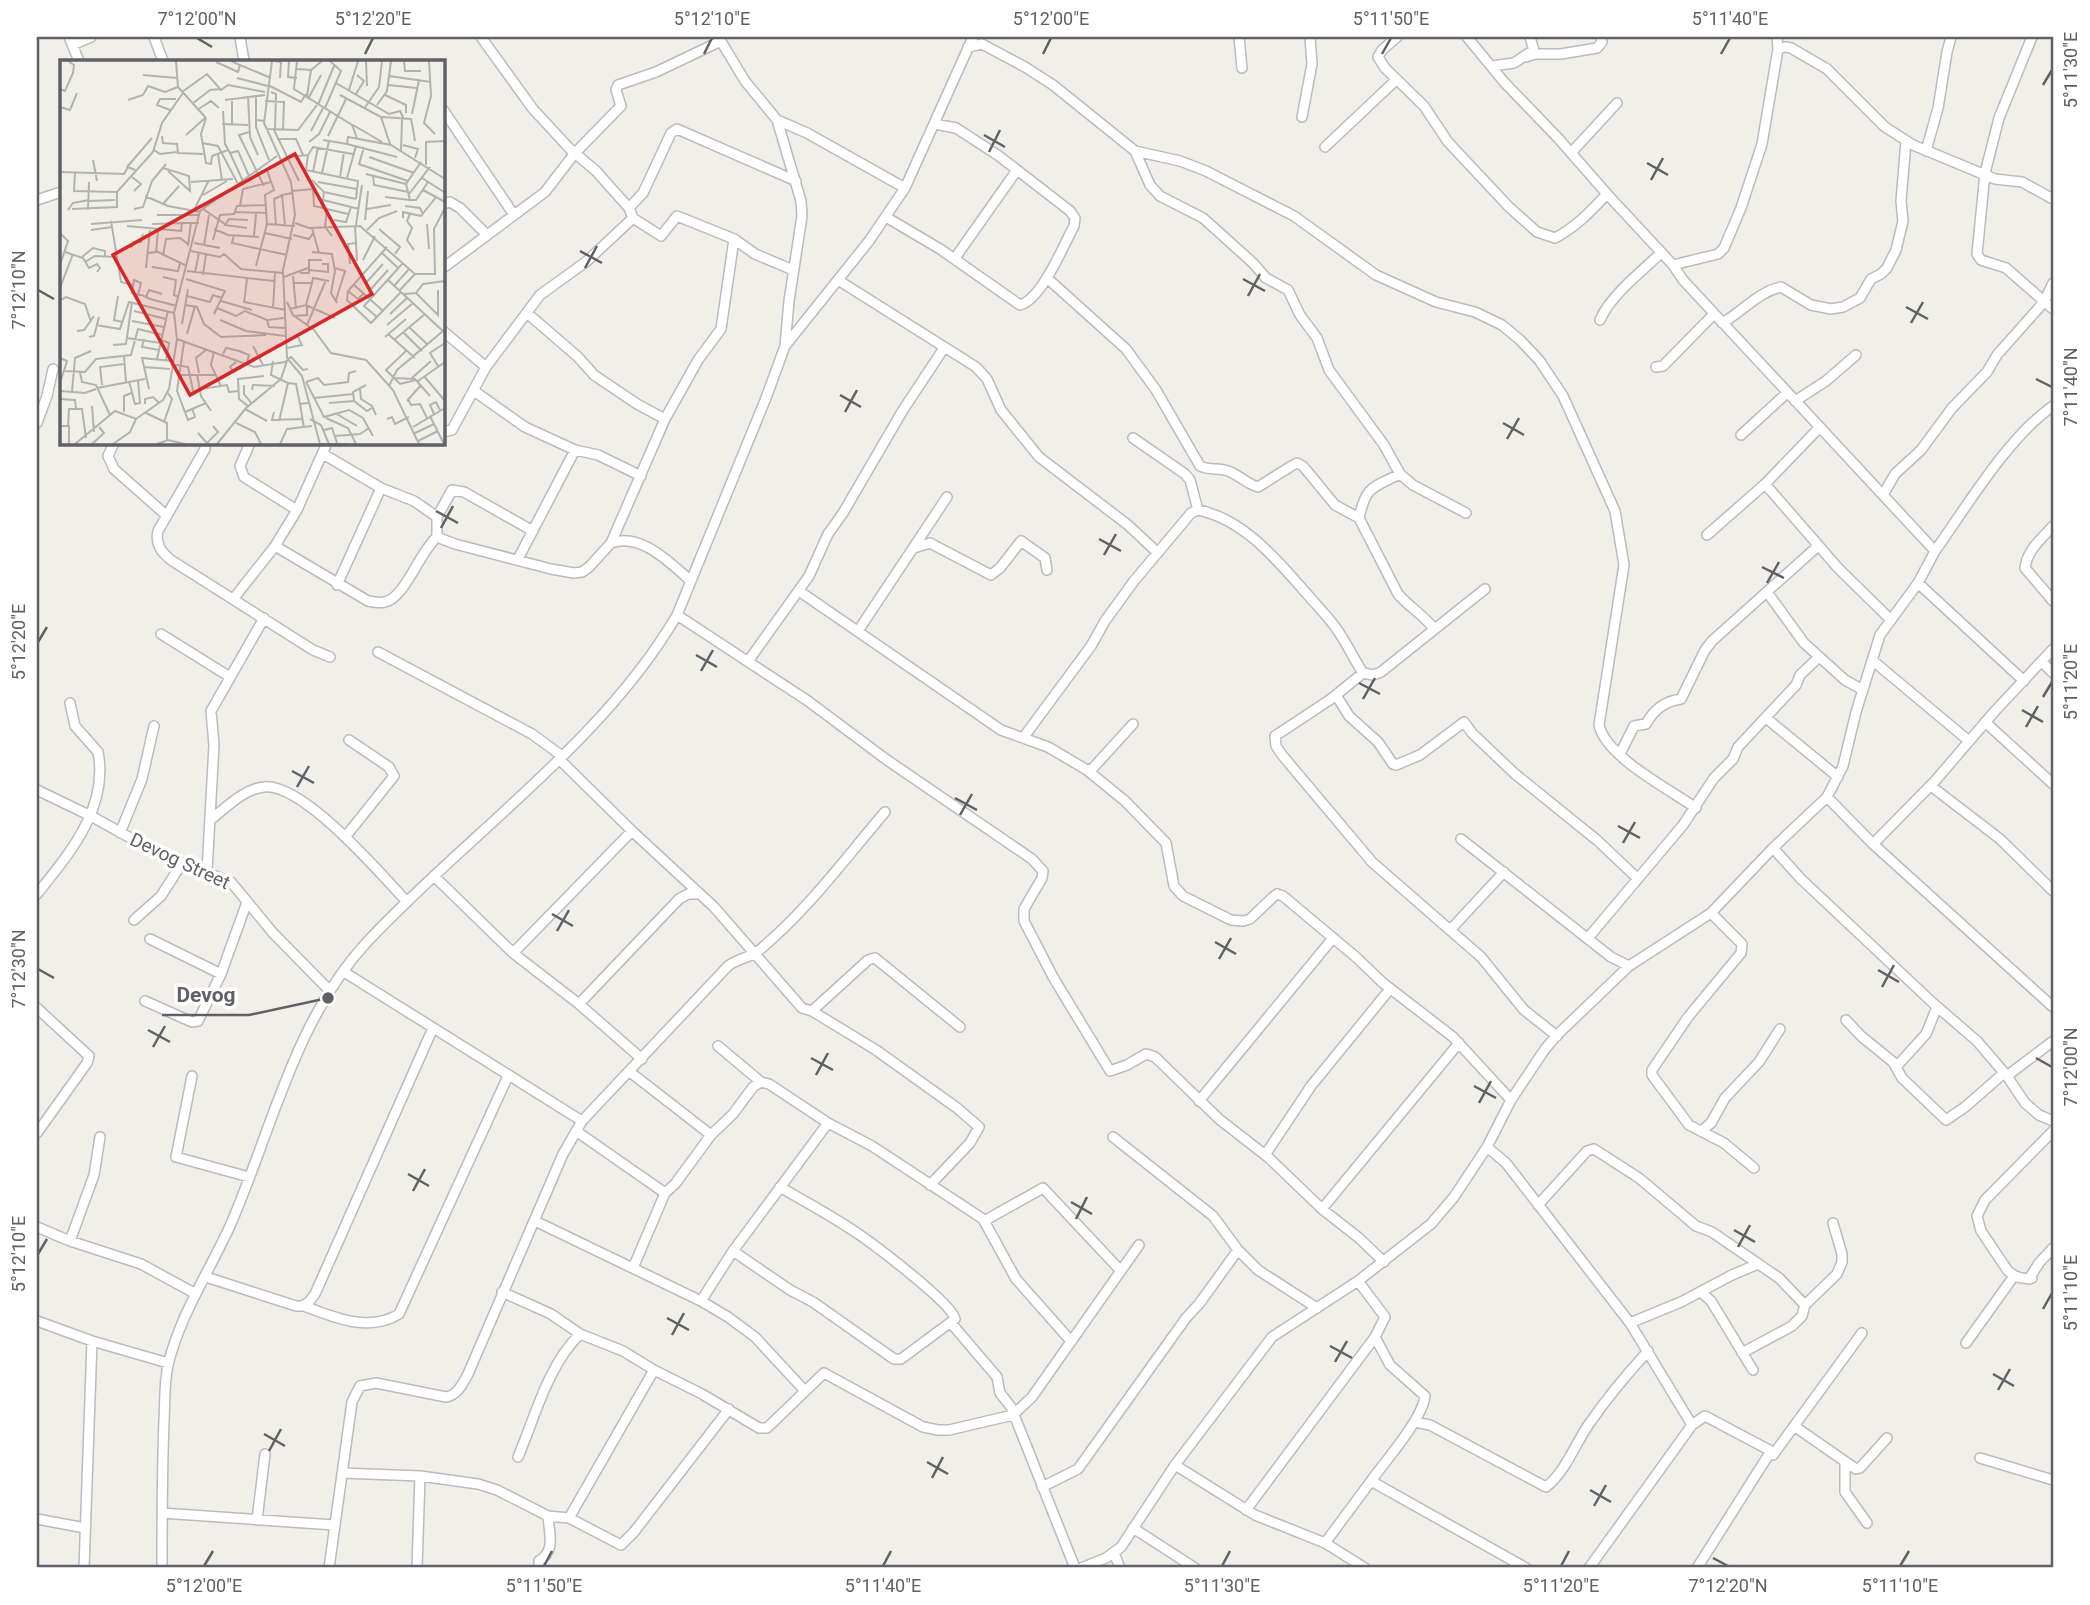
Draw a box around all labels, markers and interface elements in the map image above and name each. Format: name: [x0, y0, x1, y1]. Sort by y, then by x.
text: 7°12'00"N: [157, 8, 237, 29]
text: 5°12'20"E: [335, 8, 411, 29]
text: 5°12'10"E: [674, 8, 750, 29]
text: 5°12'00"E: [1013, 8, 1089, 29]
text: 5°11'50"E: [1353, 8, 1429, 29]
text: 5°11'40"E: [1692, 8, 1768, 29]
text: 5°11'30"E: [2060, 32, 2081, 108]
inset map: [60, 60, 444, 444]
text: 7°12'10"N: [8, 250, 29, 330]
text: 7°11'40"N: [2060, 347, 2081, 427]
text: 5°12'20"E: [8, 604, 29, 680]
text: 5°11'20"E: [2060, 644, 2081, 720]
street label: Devog Street: [126, 828, 234, 894]
text: 7°12'30"N: [8, 929, 29, 1009]
callout: Devog: [162, 973, 249, 1015]
text: Devog: [176, 983, 236, 1007]
text: 7°12'00"N: [2060, 1027, 2081, 1107]
text: 5°12'10"E: [8, 1216, 29, 1292]
text: 5°11'10"E: [2060, 1255, 2081, 1331]
text: 5°12'00"E: [166, 1575, 242, 1596]
text: 5°11'50"E: [506, 1575, 582, 1596]
text: 5°11'40"E: [845, 1575, 921, 1596]
text: 5°11'30"E: [1184, 1575, 1260, 1596]
text: 5°11'20"E: [1523, 1575, 1599, 1596]
text: 7°12'20"N: [1688, 1575, 1768, 1596]
text: 5°11'10"E: [1862, 1575, 1938, 1596]

